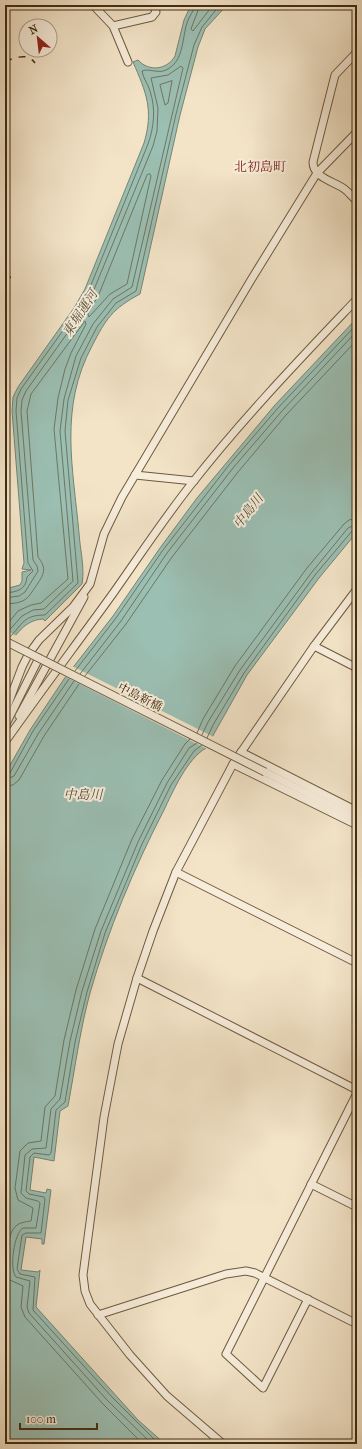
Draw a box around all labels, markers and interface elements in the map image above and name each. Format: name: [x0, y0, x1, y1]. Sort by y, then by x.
north arrow: [18, 18, 58, 58]
text: N: [27, 22, 41, 37]
district label: 北初島町: [234, 159, 286, 174]
water label: 東堀運河: [60, 285, 102, 339]
water label: 中島川: [230, 489, 267, 531]
street label: 中島新橋: [115, 680, 165, 714]
water label: 中島川: [63, 787, 104, 802]
scale bar: [20, 1405, 97, 1431]
text: 100 m: [26, 1412, 56, 1426]

